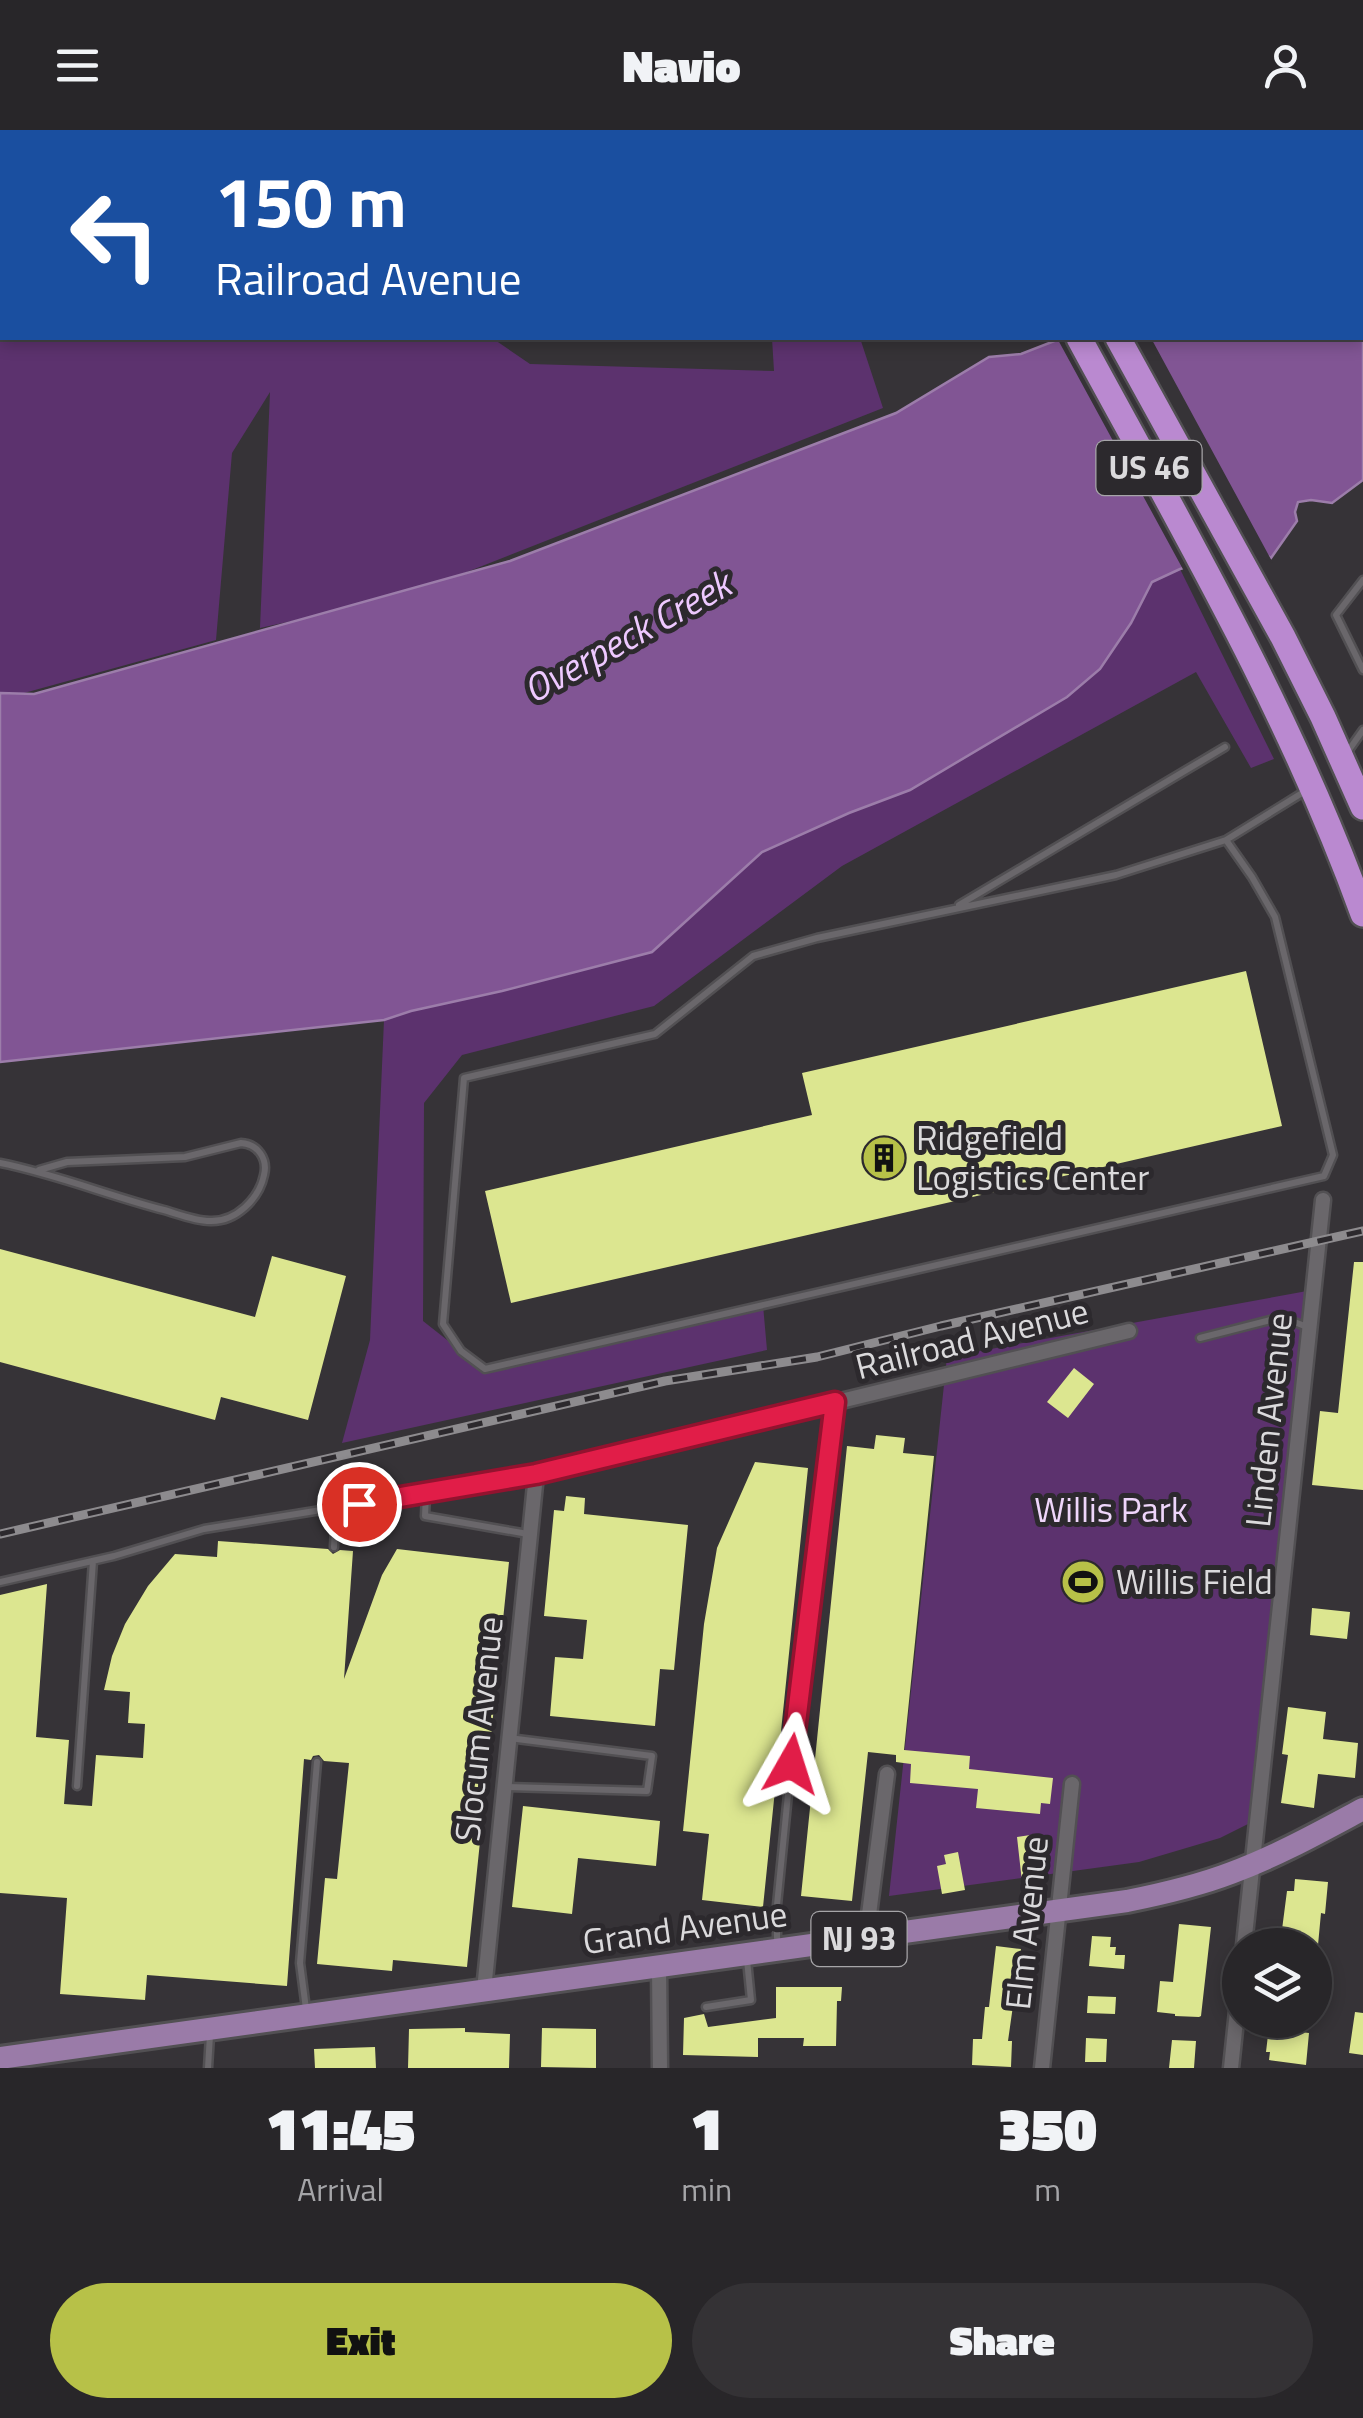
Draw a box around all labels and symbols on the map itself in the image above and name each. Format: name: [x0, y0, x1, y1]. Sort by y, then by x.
road number: US 46: [1096, 441, 1202, 495]
water label: Overpeck Creek: [512, 553, 745, 717]
place label: Ridgefield Logistics Center: [916, 1110, 1149, 1204]
building icon: Ridgefield Logistics Center: [861, 1135, 907, 1181]
street label: Railroad Avenue: [850, 1283, 1094, 1393]
street label: Linden Avenue: [1230, 1310, 1306, 1530]
pin: [317, 1462, 402, 1547]
park label: Willis Park: [1034, 1482, 1188, 1536]
place label: Willis Field: [1116, 1554, 1273, 1608]
sports icon: Willis Field: [1060, 1559, 1106, 1605]
street label: Slocum Avenue: [439, 1614, 517, 1844]
position arrow: [739, 1712, 843, 1816]
street label: Elm Avenue: [990, 1834, 1062, 2012]
street label: Grand Avenue: [579, 1886, 790, 1968]
road number: NJ 93: [812, 1912, 906, 1966]

